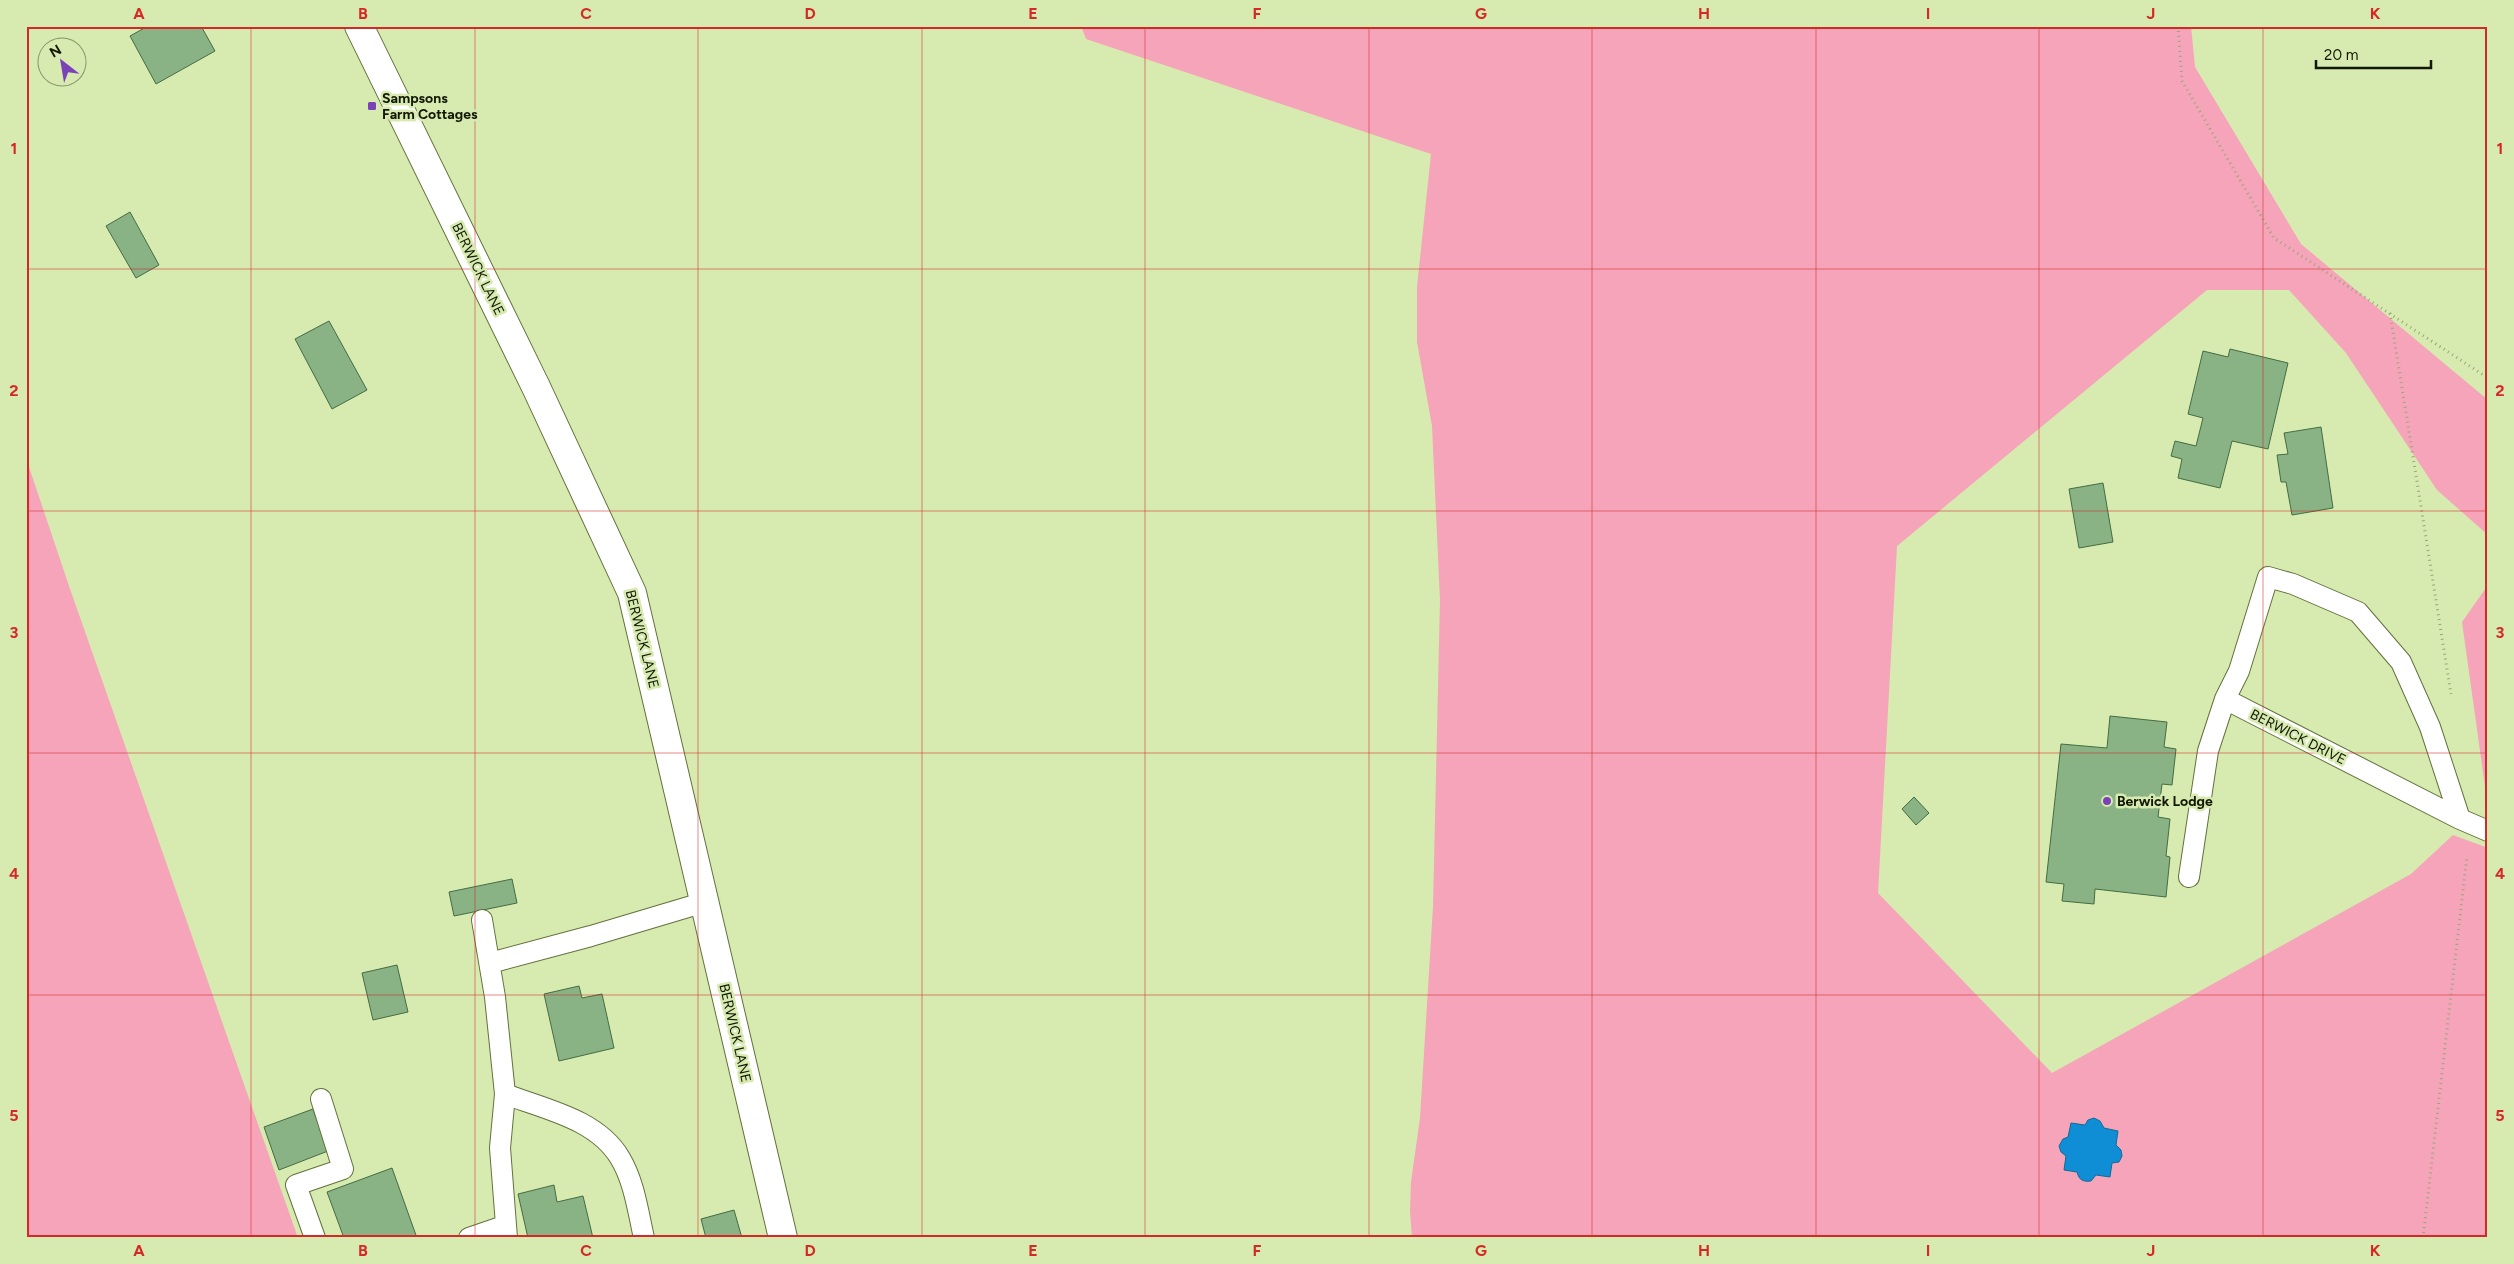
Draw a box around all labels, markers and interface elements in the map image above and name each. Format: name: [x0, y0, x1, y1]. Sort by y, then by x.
text: A: [133, 4, 145, 23]
text: B: [358, 4, 368, 23]
text: C: [580, 4, 592, 23]
text: D: [804, 4, 816, 23]
text: E: [1028, 4, 1038, 23]
text: F: [1253, 4, 1262, 23]
text: G: [1475, 4, 1487, 23]
text: H: [1698, 4, 1710, 23]
text: I: [1926, 4, 1930, 23]
text: J: [2147, 4, 2155, 23]
text: K: [2370, 4, 2381, 23]
north arrow: [38, 38, 88, 88]
scale bar: [2316, 38, 2432, 70]
text: N: [47, 41, 65, 61]
text: 20 m: [2324, 46, 2358, 64]
place label: Sampsons Farm Cottages: [382, 90, 478, 123]
marker: Sampsons Farm Cottages: [366, 100, 378, 112]
text: 1: [11, 139, 17, 158]
text: 1: [2497, 139, 2503, 158]
street label: BERWICK LANE: [448, 220, 508, 318]
text: 2: [9, 381, 19, 400]
text: 2: [2495, 381, 2505, 400]
street label: BERWICK LANE: [622, 588, 662, 690]
text: 3: [10, 623, 19, 642]
text: 3: [2496, 623, 2505, 642]
street label: BERWICK DRIVE: [2247, 706, 2349, 768]
place label: Berwick Lodge: [2117, 793, 2213, 810]
marker: Berwick Lodge: [2101, 795, 2113, 807]
text: 4: [9, 864, 19, 883]
text: 4: [2495, 864, 2505, 883]
street label: BERWICK LANE: [715, 982, 755, 1084]
text: 5: [9, 1106, 19, 1125]
text: 5: [2495, 1106, 2505, 1125]
text: A: [133, 1241, 145, 1260]
text: B: [358, 1241, 368, 1260]
text: C: [580, 1241, 592, 1260]
text: D: [804, 1241, 816, 1260]
text: E: [1028, 1241, 1038, 1260]
text: F: [1253, 1241, 1262, 1260]
text: G: [1475, 1241, 1487, 1260]
text: H: [1698, 1241, 1710, 1260]
text: I: [1926, 1241, 1930, 1260]
text: J: [2147, 1241, 2155, 1260]
text: K: [2370, 1241, 2381, 1260]

